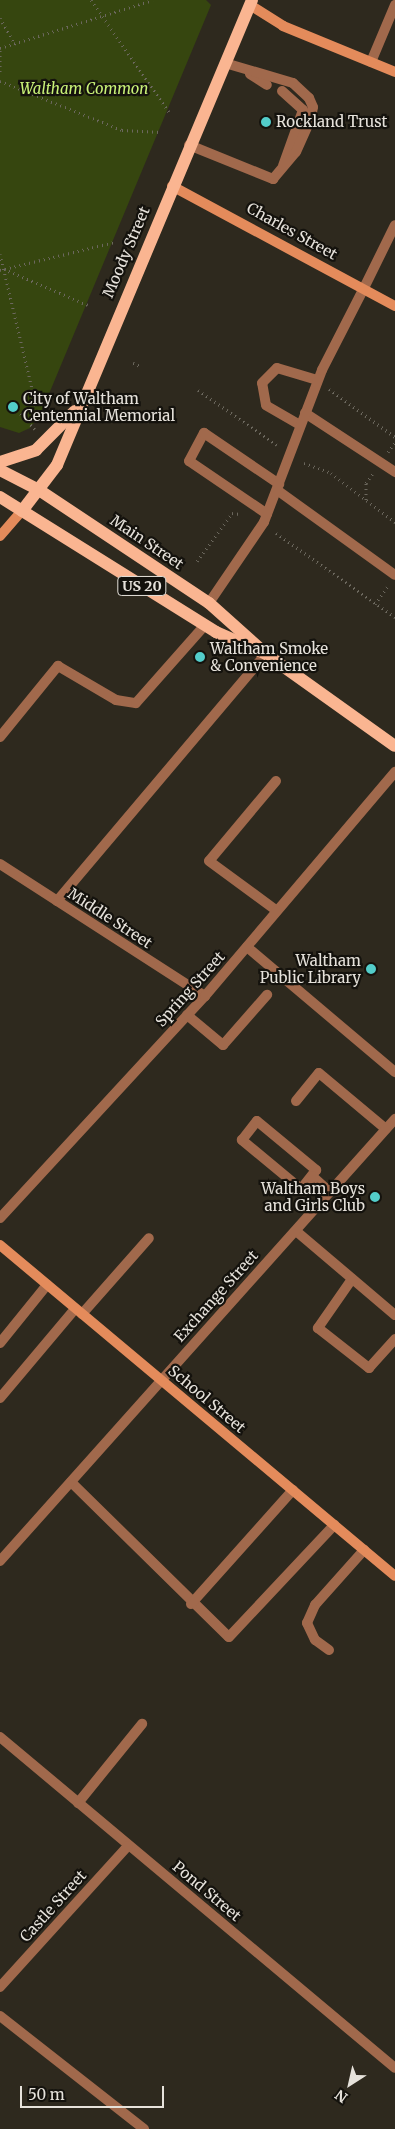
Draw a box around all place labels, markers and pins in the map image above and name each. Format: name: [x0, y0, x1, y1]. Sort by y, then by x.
place label: Rockland Trust: [276, 113, 387, 131]
marker: Rockland Trust: [260, 116, 272, 128]
place label: City of Waltham Centennial Memorial: [23, 389, 175, 424]
marker: City of Waltham Centennial Memorial: [7, 401, 19, 413]
place label: Waltham Smoke & Convenience: [210, 639, 328, 674]
marker: Waltham Smoke & Convenience: [194, 651, 206, 663]
place label: Waltham Public Library: [260, 951, 361, 986]
marker: Waltham Public Library: [365, 963, 377, 975]
place label: Waltham Boys and Girls Club: [261, 1179, 365, 1214]
marker: Waltham Boys and Girls Club: [369, 1191, 381, 1203]

